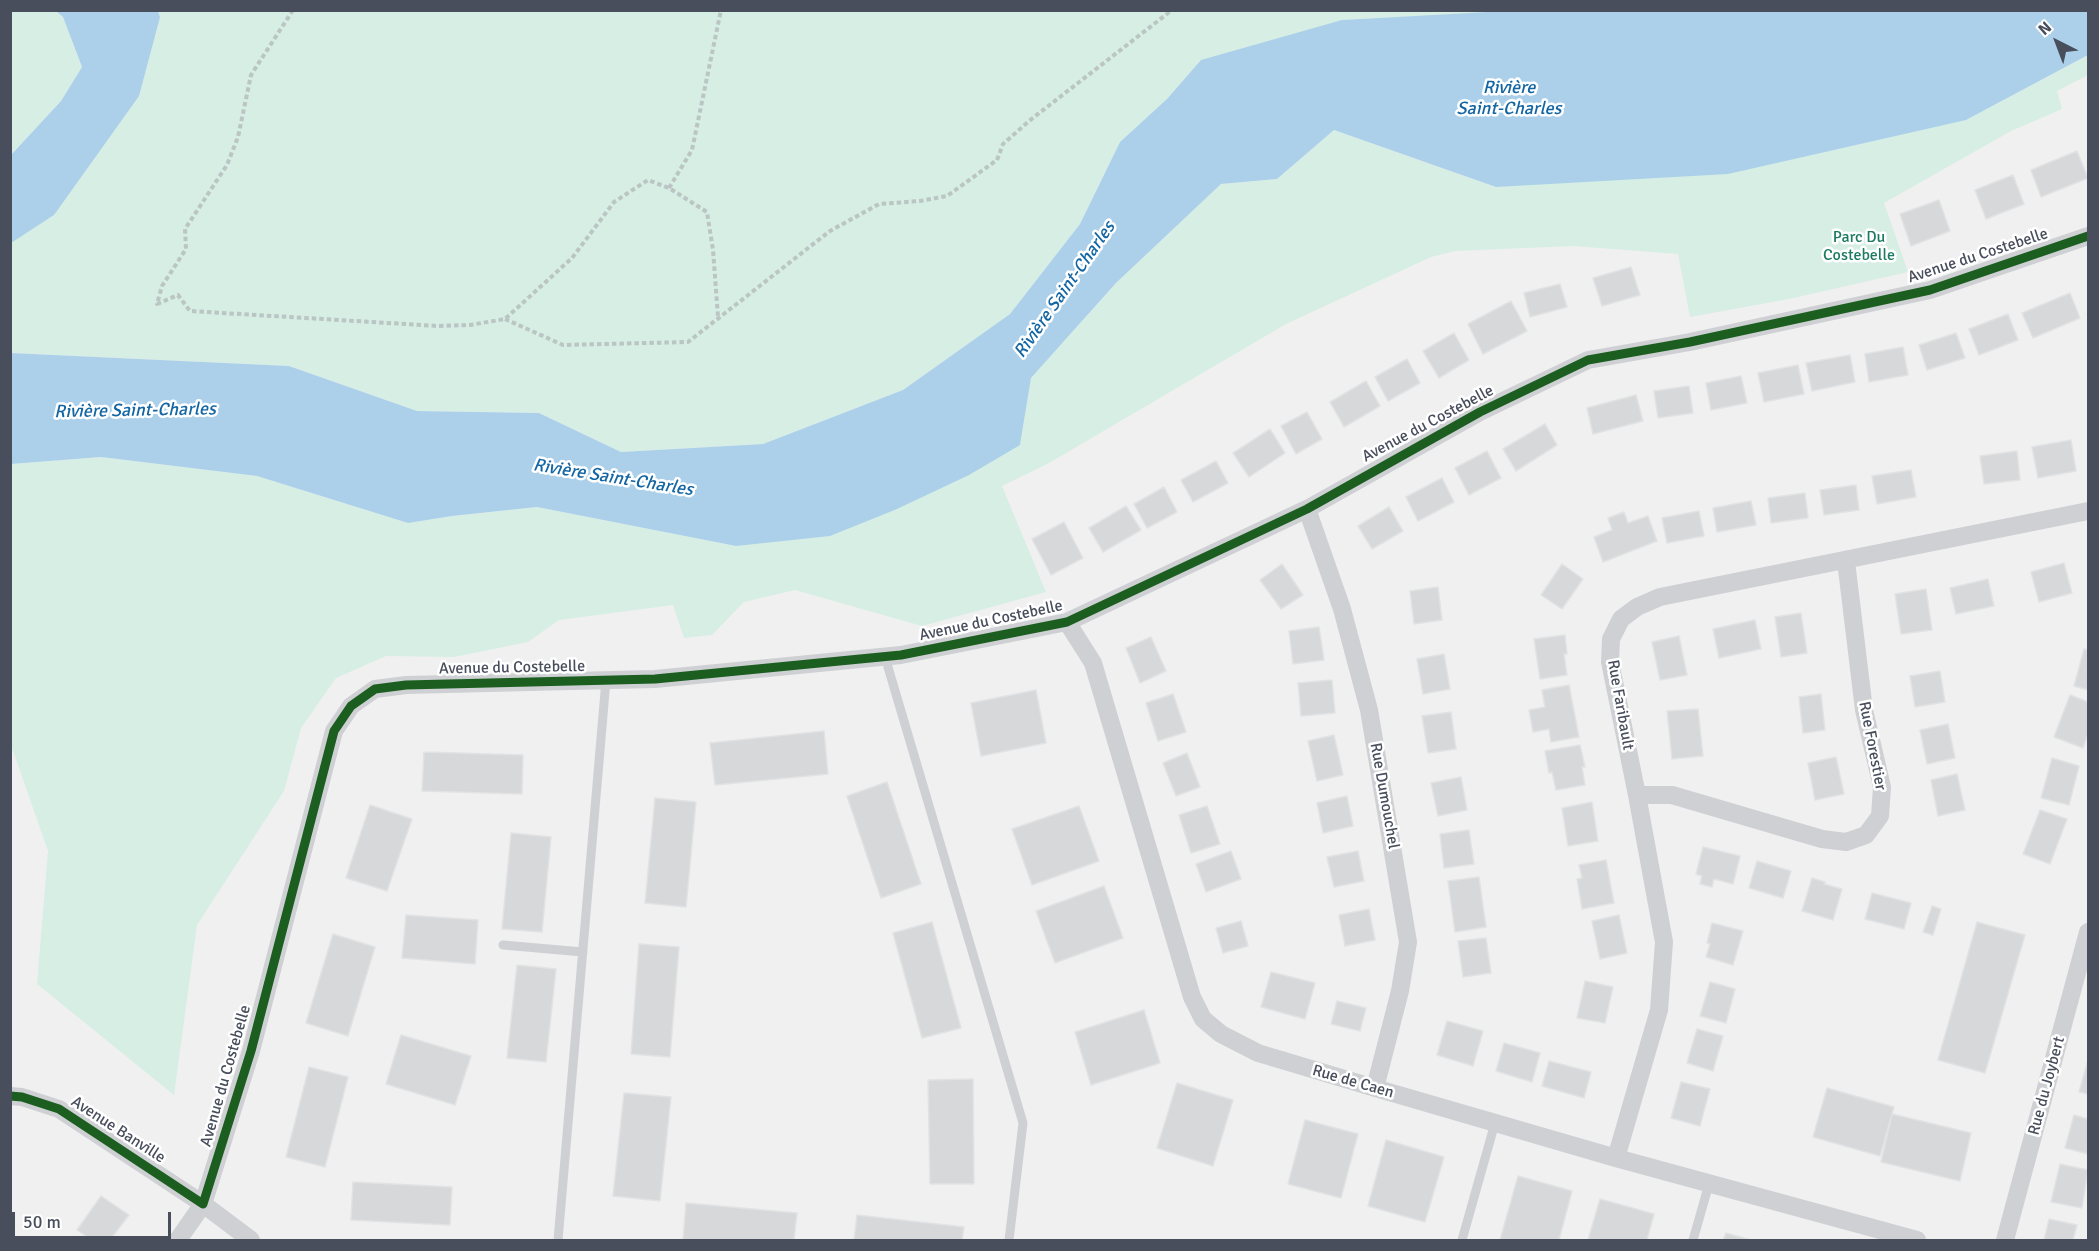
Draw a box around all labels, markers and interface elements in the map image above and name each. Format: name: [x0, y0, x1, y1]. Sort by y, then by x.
north arrow: [2027, 12, 2087, 72]
text: N: [2034, 17, 2056, 40]
water label: Rivière Saint-Charles: [1457, 77, 1561, 119]
water label: Rivière Saint-Charles: [1010, 218, 1120, 362]
street label: Avenue du Costebelle: [1906, 224, 2050, 288]
park label: Parc Du Costebelle: [1823, 228, 1895, 266]
street label: Avenue du Costebelle: [1359, 381, 1497, 467]
water label: Rivière Saint-Charles: [54, 399, 216, 423]
water label: Rivière Saint-Charles: [532, 455, 694, 501]
street label: Avenue du Costebelle: [918, 596, 1064, 646]
street label: Avenue du Costebelle: [439, 657, 585, 679]
street label: Rue Faribault: [1603, 658, 1637, 752]
street label: Rue Forestier: [1854, 700, 1890, 792]
street label: Rue Dumouchel: [1365, 741, 1403, 851]
street label: Avenue du Costebelle: [197, 1003, 255, 1149]
street label: Rue du Joybert: [2025, 1035, 2069, 1137]
street label: Rue de Caen: [1310, 1061, 1396, 1103]
street label: Avenue Banville: [67, 1092, 169, 1168]
scale bar: [15, 1200, 174, 1238]
text: 50 m: [23, 1211, 61, 1233]

